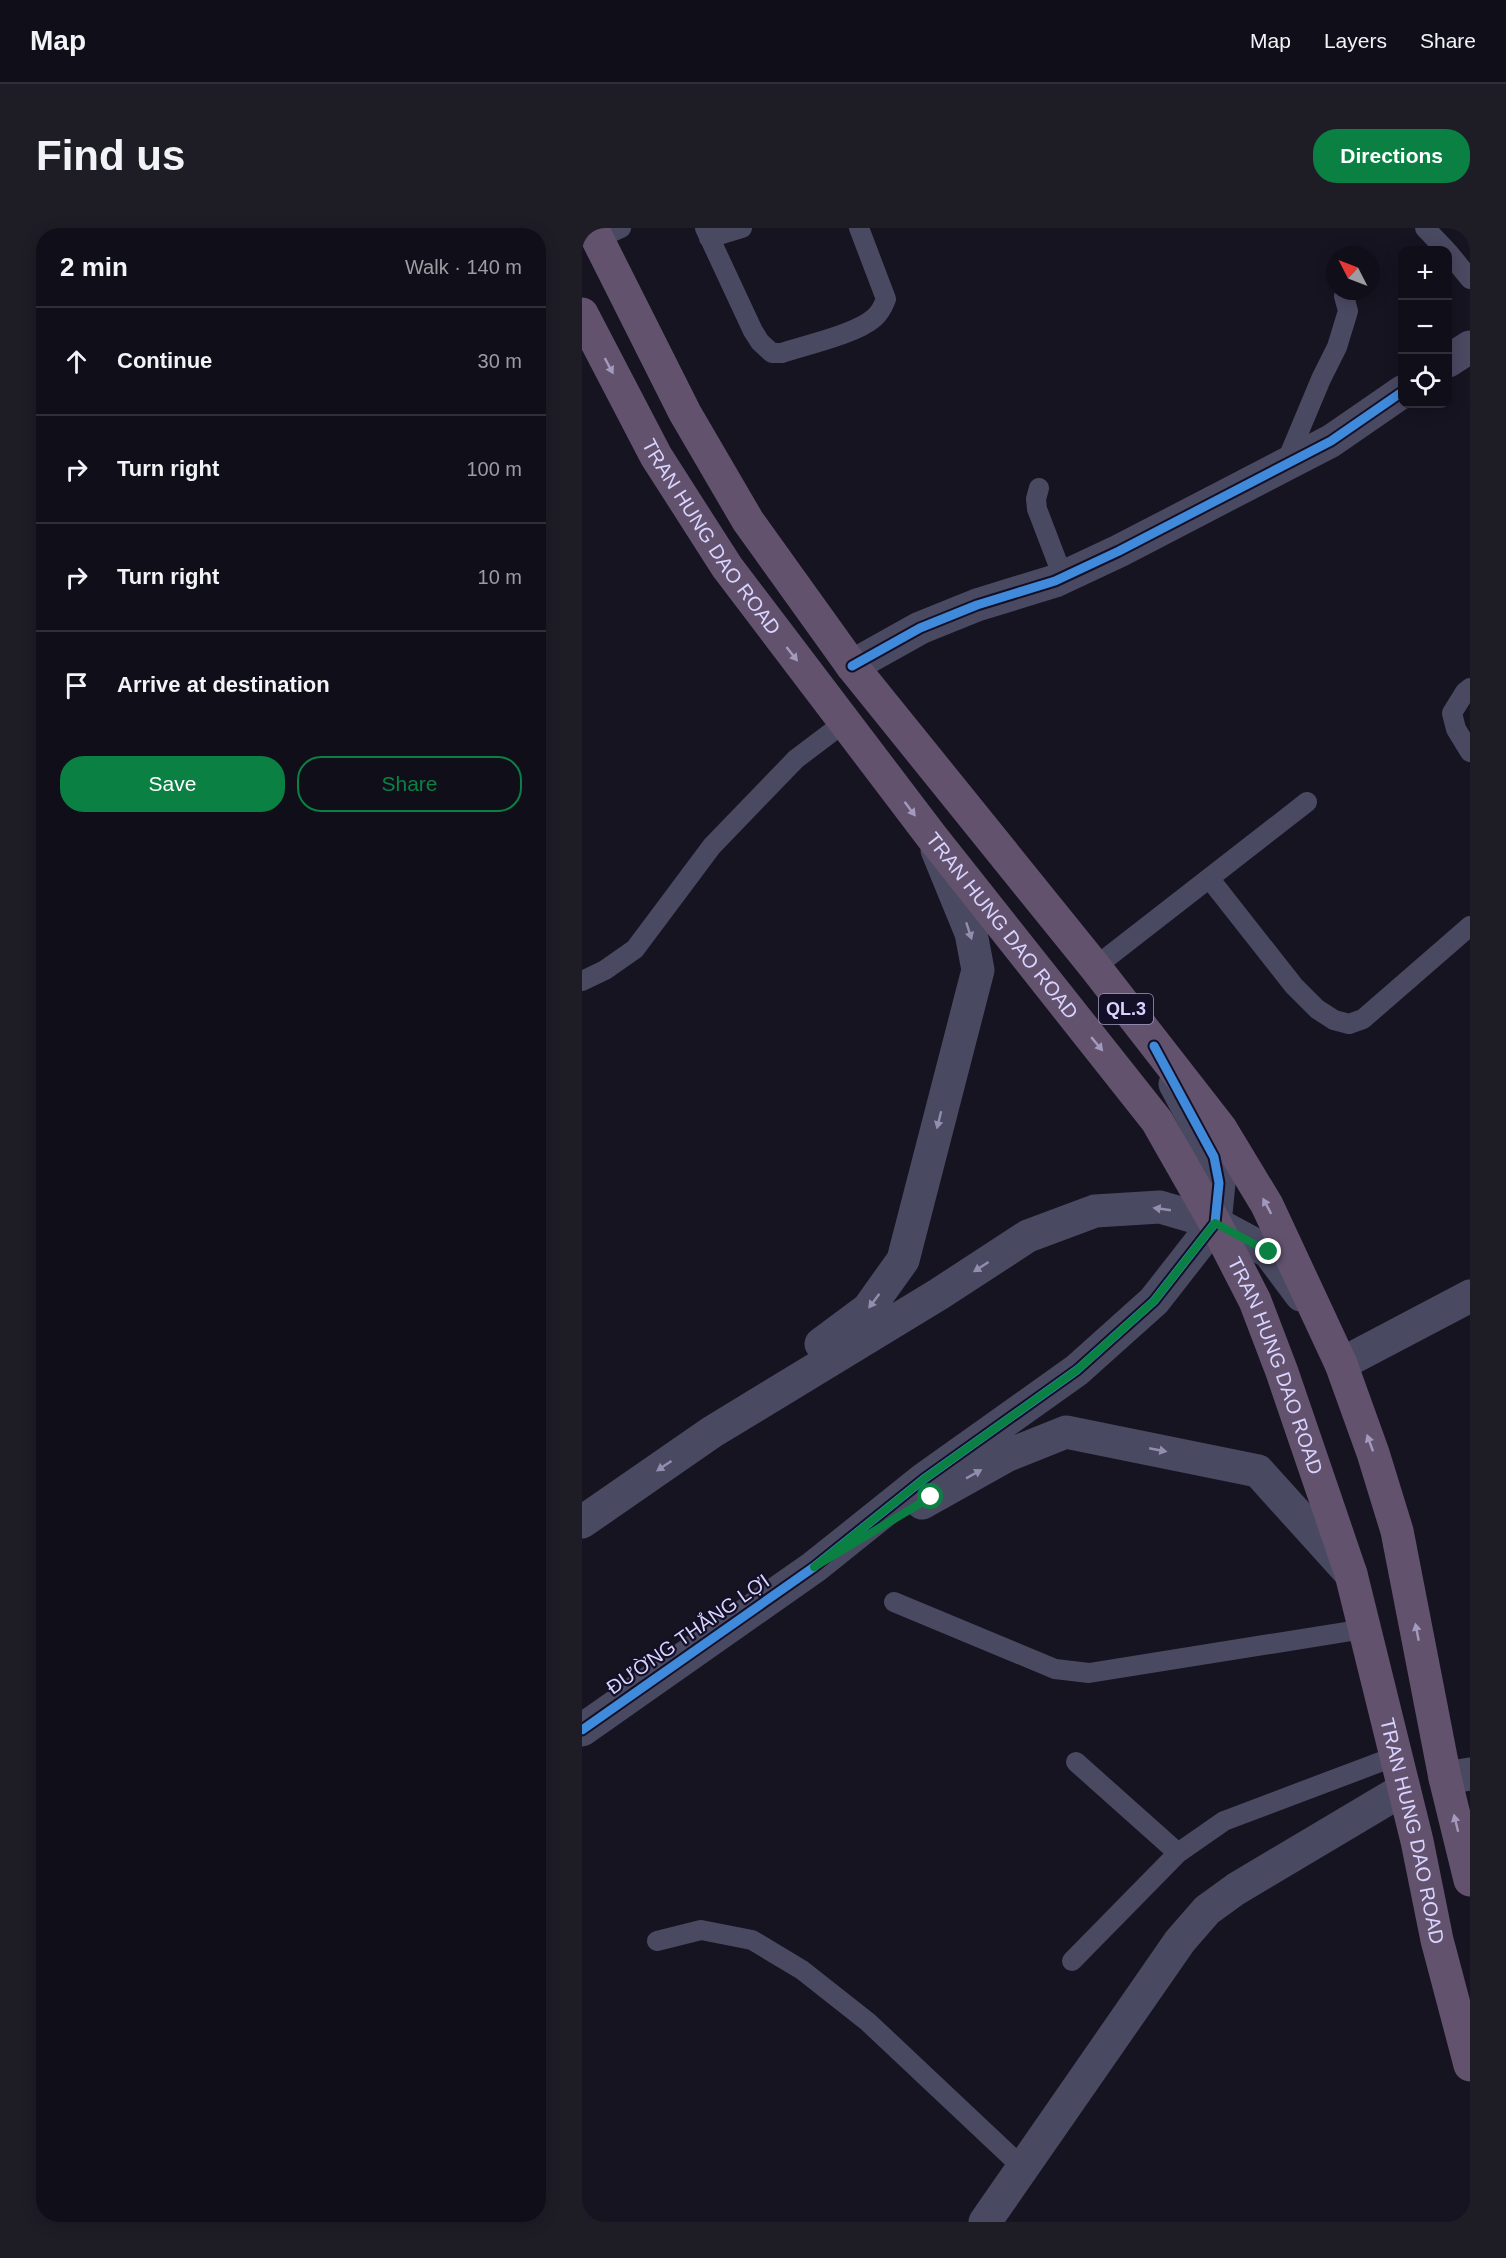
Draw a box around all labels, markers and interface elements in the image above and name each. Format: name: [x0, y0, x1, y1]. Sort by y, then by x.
text: Map: [30, 25, 86, 56]
text: Map: [1250, 29, 1291, 52]
text: Layers: [1324, 29, 1387, 52]
text: Share: [1420, 29, 1476, 52]
button: Directions: [1313, 129, 1470, 183]
text: Find us: [36, 132, 185, 179]
north arrow: [1326, 246, 1380, 300]
map controls: [1398, 246, 1452, 408]
button: +: [1398, 246, 1452, 300]
text: 2 min: [60, 252, 128, 282]
text: Walk · 140 m: [405, 256, 522, 278]
button: −: [1398, 300, 1452, 354]
icon: ahead: [60, 345, 93, 378]
text: Continue: [117, 348, 212, 373]
text: 30 m: [478, 350, 522, 372]
button: locate: [1398, 354, 1452, 408]
one-way arrow: [604, 357, 614, 374]
street label: TRAN HUNG DAO ROAD: [638, 435, 785, 639]
icon: right: [60, 453, 93, 486]
text: Turn right: [117, 456, 219, 481]
text: 100 m: [466, 458, 522, 480]
icon: right: [60, 561, 93, 594]
text: Turn right: [117, 564, 219, 589]
text: 10 m: [478, 566, 522, 588]
one-way arrow: [786, 646, 798, 661]
icon: arrive: [60, 669, 93, 702]
text: Arrive at destination: [117, 672, 330, 697]
button: Save: [60, 756, 285, 812]
button: Share: [297, 756, 522, 812]
one-way arrow: [904, 801, 916, 816]
street label: TRAN HUNG DAO ROAD: [922, 828, 1083, 1023]
one-way arrow: [965, 922, 974, 940]
road number: QL.3: [1099, 994, 1153, 1024]
one-way arrow: [1090, 1036, 1103, 1051]
one-way arrow: [934, 1111, 944, 1129]
one-way arrow: [1262, 1198, 1272, 1215]
one-way arrow: [1152, 1204, 1171, 1213]
route end: [1255, 1238, 1281, 1264]
street label: TRAN HUNG DAO ROAD: [1223, 1253, 1327, 1477]
one-way arrow: [973, 1261, 989, 1273]
one-way arrow: [868, 1293, 880, 1308]
one-way arrow: [1364, 1434, 1374, 1452]
one-way arrow: [1148, 1446, 1167, 1456]
one-way arrow: [656, 1460, 672, 1471]
one-way arrow: [966, 1469, 983, 1479]
route start: [917, 1483, 943, 1509]
street label: ĐƯỜNG THẮNG LỢI: [602, 1569, 773, 1698]
one-way arrow: [1412, 1622, 1421, 1641]
street label: TRAN HUNG DAO ROAD: [1376, 1716, 1449, 1946]
one-way arrow: [1451, 1813, 1461, 1832]

